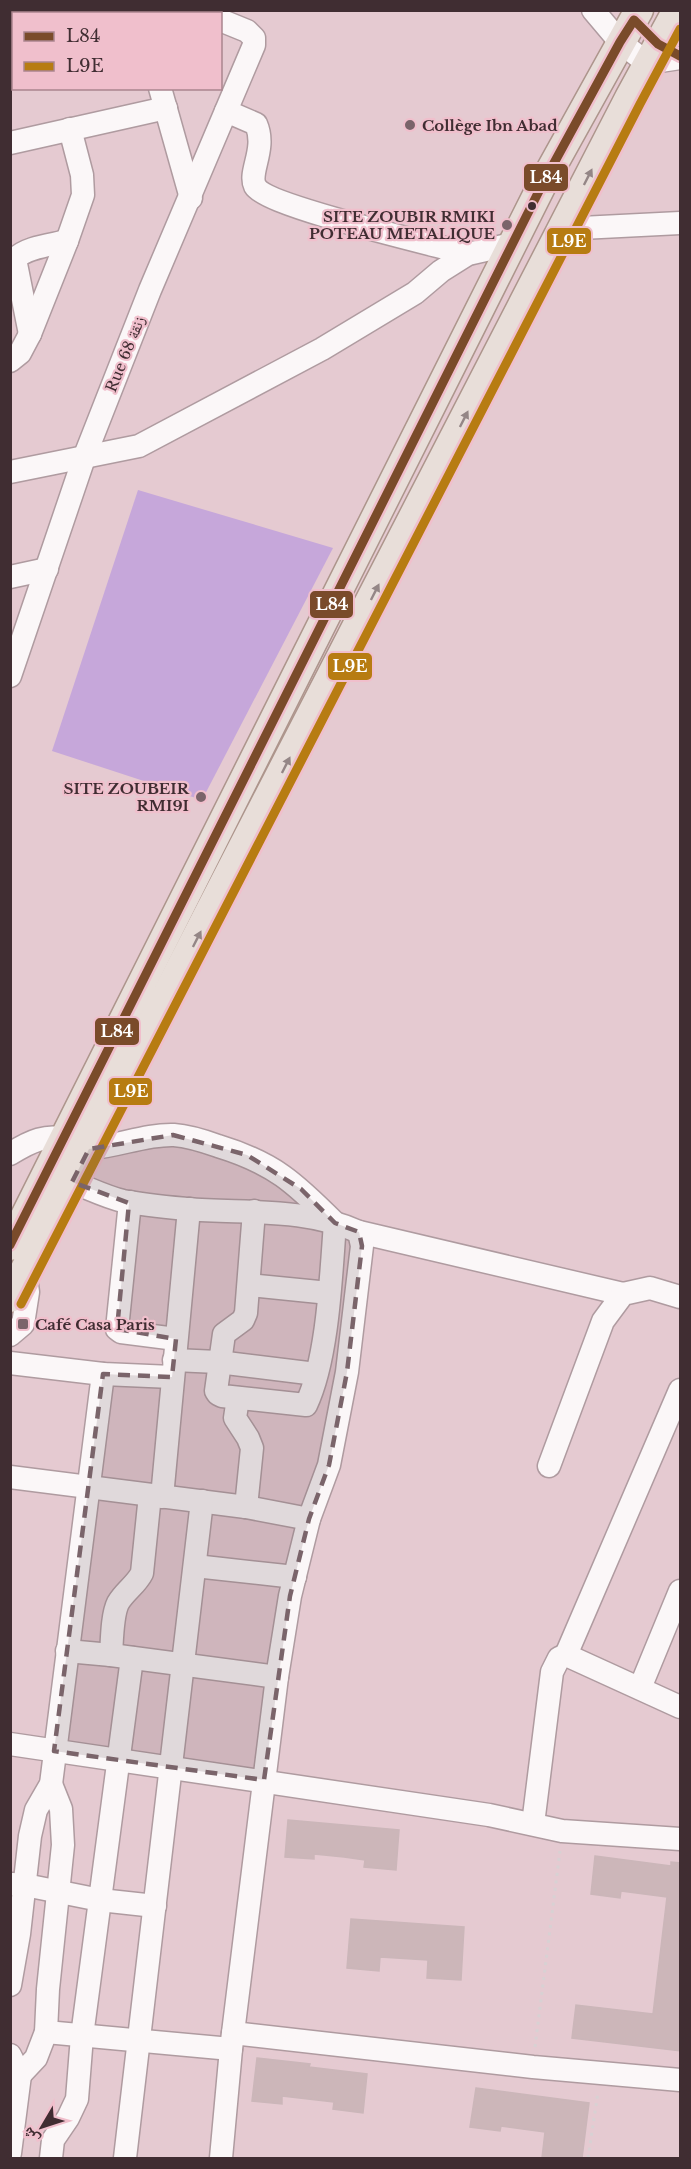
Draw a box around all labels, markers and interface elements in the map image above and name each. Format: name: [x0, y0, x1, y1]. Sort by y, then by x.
legend: [12, 12, 222, 90]
text: L84: [66, 25, 101, 47]
text: L9E: [66, 55, 104, 77]
place label: Collège Ibn Abad: [422, 116, 558, 135]
marker: Collège Ibn Abad: [403, 118, 417, 132]
line badge: L84: [523, 163, 569, 192]
text: L84: [530, 167, 562, 187]
one-way arrow: [583, 168, 593, 185]
unlabelled marker: [526, 200, 538, 212]
place label: SITE ZOUBIR RMIKI POTEAU METALIQUE: [309, 207, 495, 243]
marker: SITE ZOUBIR RMIKI POTEAU METALIQUE: [500, 218, 514, 232]
line badge: L9E: [546, 227, 592, 255]
text: L9E: [551, 231, 587, 251]
street label: Rue 68 زنقة: [101, 313, 149, 395]
one-way arrow: [459, 410, 469, 427]
one-way arrow: [370, 583, 380, 600]
line badge: L84: [309, 590, 354, 619]
text: L84: [316, 594, 348, 614]
line badge: L9E: [327, 652, 373, 681]
text: L9E: [332, 656, 368, 676]
one-way arrow: [281, 757, 291, 774]
place label: SITE ZOUBEIR RMI9I: [64, 779, 190, 815]
marker: SITE ZOUBEIR RMI9I: [194, 790, 208, 804]
one-way arrow: [191, 930, 201, 948]
line badge: L84: [94, 1017, 140, 1046]
text: L84: [101, 1021, 133, 1041]
line badge: L9E: [108, 1077, 153, 1106]
text: L9E: [113, 1081, 149, 1101]
place label: Café Casa Paris: [35, 1315, 155, 1334]
marker: Café Casa Paris: [16, 1317, 30, 1331]
north arrow: [12, 2097, 72, 2157]
text: ش: [17, 2124, 43, 2149]

